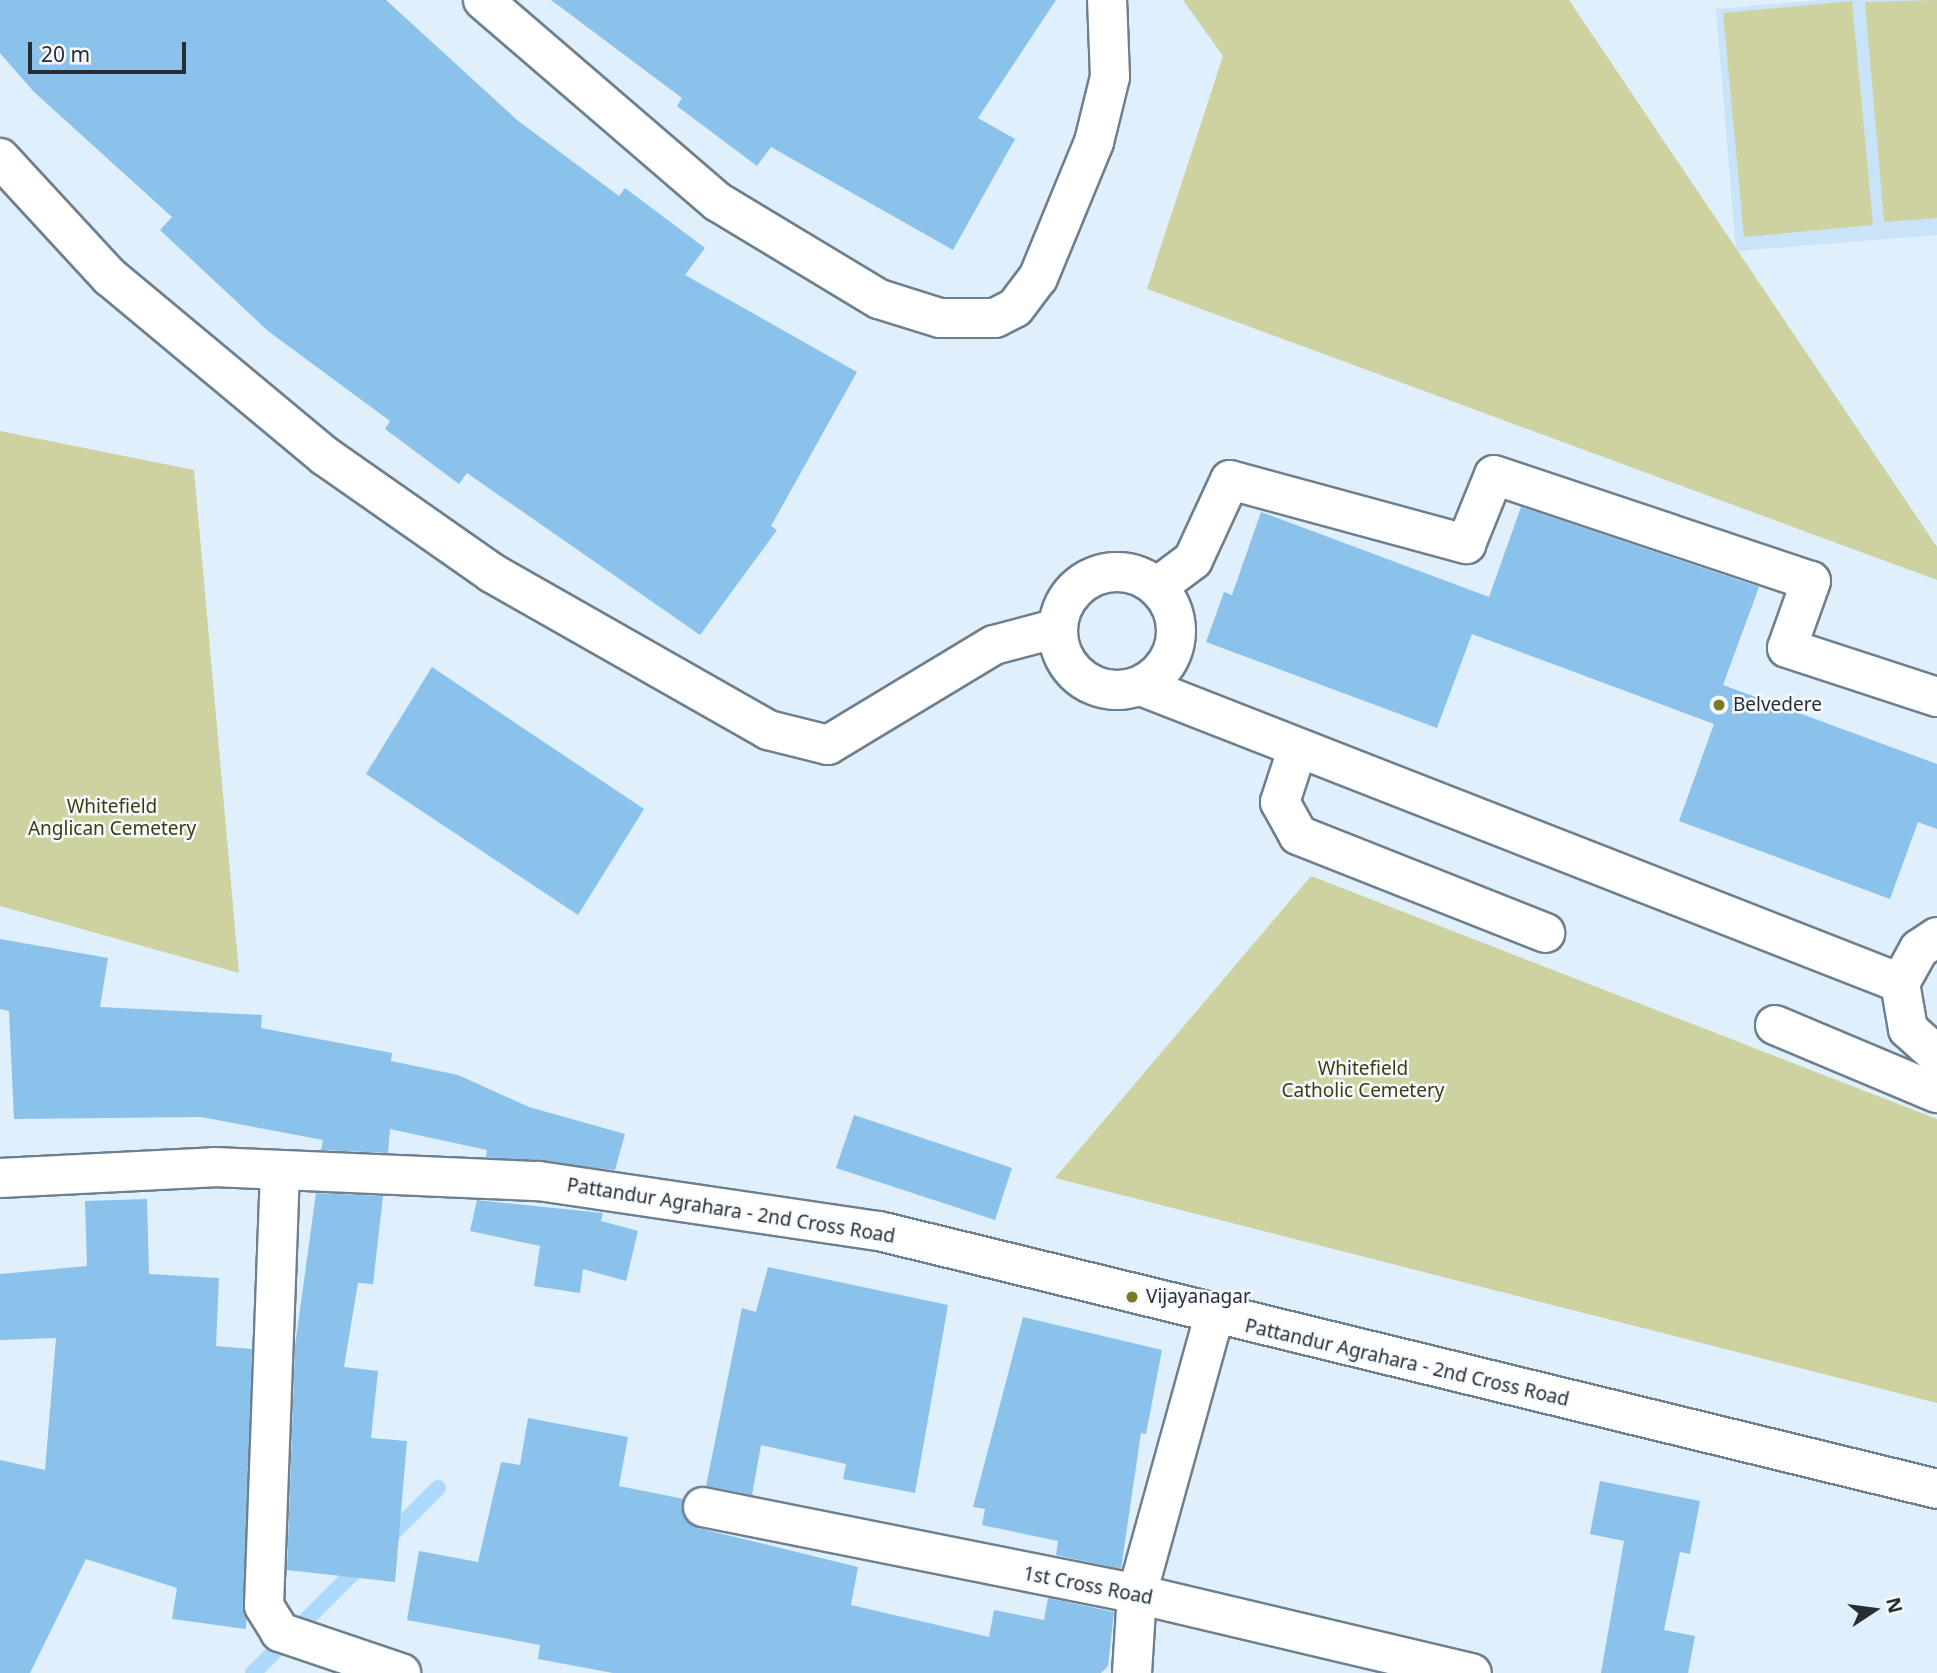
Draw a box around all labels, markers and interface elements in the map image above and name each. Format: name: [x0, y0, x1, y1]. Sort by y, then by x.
scale bar: [32, 28, 189, 72]
text: 20 m: [41, 40, 90, 68]
place label: Belvedere: [1733, 694, 1822, 716]
marker: Belvedere: [1711, 697, 1727, 713]
park label: Whitefield Anglican Cemetery: [28, 796, 196, 840]
park label: Whitefield Catholic Cemetery: [1282, 1058, 1444, 1102]
street label: Pattandur Agrahara - 2nd Cross Road: [565, 1174, 897, 1248]
place label: Vijayanagar: [1146, 1286, 1251, 1308]
marker: Vijayanagar: [1124, 1289, 1140, 1305]
street label: Pattandur Agrahara - 2nd Cross Road: [1243, 1315, 1571, 1411]
street label: 1st Cross Road: [1021, 1562, 1155, 1610]
north arrow: [1839, 1575, 1909, 1645]
text: N: [1880, 1595, 1909, 1616]

